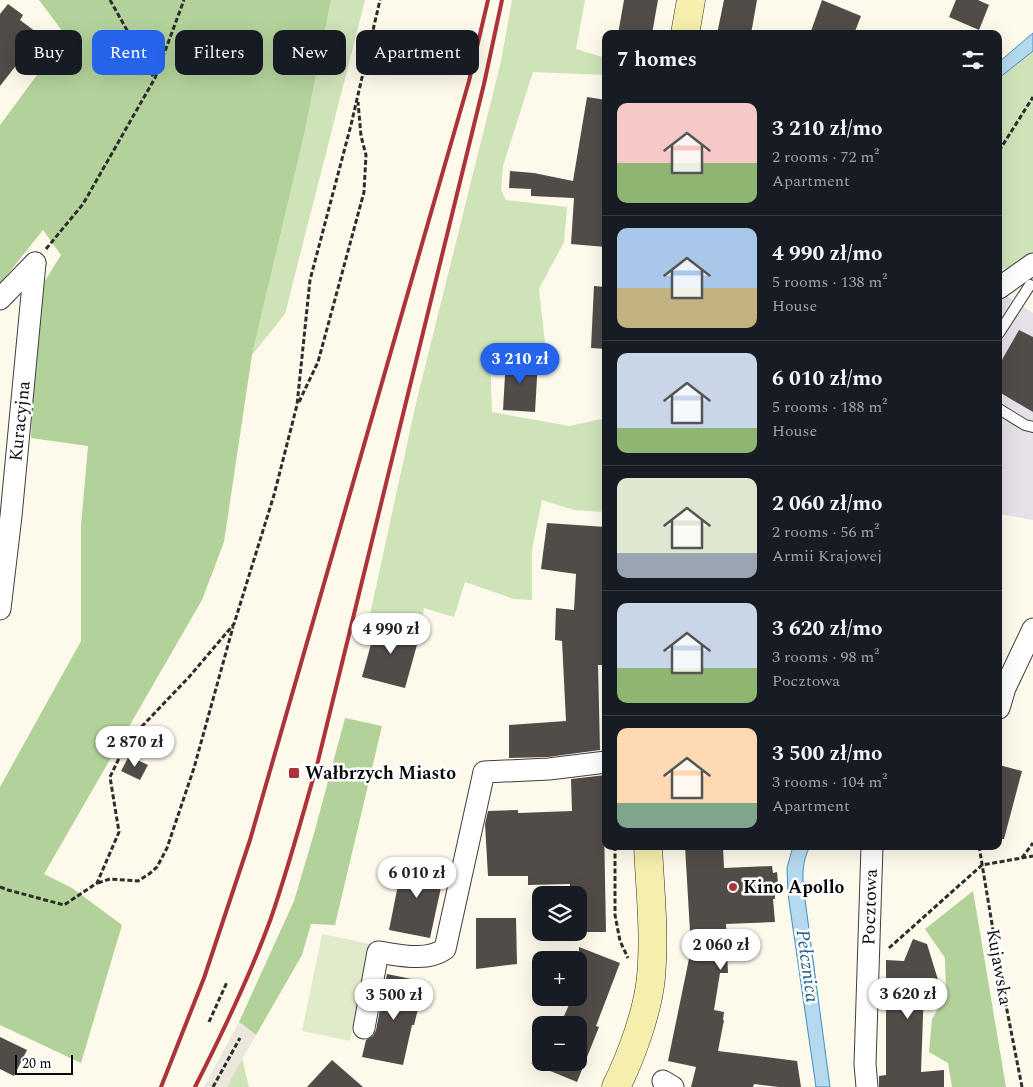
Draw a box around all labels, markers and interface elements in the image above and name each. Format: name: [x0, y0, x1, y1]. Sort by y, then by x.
chip: Buy: [15, 30, 82, 75]
chip: Rent: [92, 30, 165, 75]
chip: Filters: [175, 30, 263, 75]
chip: New: [273, 30, 346, 75]
chip: Apartment: [356, 30, 479, 75]
text: 7 homes: [617, 44, 697, 76]
icon: filters: [959, 46, 987, 74]
text: 3 210 zł/mo: [772, 113, 883, 145]
icon: home: [657, 123, 717, 183]
text: 2 rooms · 72 m²: [772, 145, 879, 169]
text: Apartment: [772, 169, 850, 193]
text: 4 990 zł/mo: [772, 238, 883, 270]
icon: home: [657, 248, 717, 308]
text: 5 rooms · 138 m²: [772, 270, 887, 294]
text: House: [772, 294, 817, 318]
pin: 3 210 zł: [468, 342, 572, 385]
text: 3 210 zł: [491, 347, 549, 371]
text: 6 010 zł/mo: [772, 363, 883, 395]
icon: home: [657, 373, 717, 433]
street label: Kuracyjna: [2, 379, 38, 463]
text: 5 rooms · 188 m²: [772, 395, 887, 419]
text: House: [772, 419, 817, 443]
text: 2 060 zł/mo: [772, 488, 883, 520]
icon: home: [657, 498, 717, 558]
text: 2 rooms · 56 m²: [772, 520, 879, 544]
text: Armii Krajowej: [772, 544, 882, 568]
pin: 4 990 zł: [339, 612, 443, 655]
text: 3 620 zł/mo: [772, 613, 883, 645]
text: 4 990 zł: [362, 617, 420, 641]
icon: home: [657, 623, 717, 683]
text: 3 rooms · 98 m²: [772, 645, 879, 669]
text: Pocztowa: [772, 669, 840, 693]
pin: 2 870 zł: [83, 726, 187, 768]
text: 2 870 zł: [106, 730, 164, 754]
text: 3 500 zł/mo: [772, 738, 883, 770]
icon: home: [657, 748, 717, 808]
place label: Wałbrzych Miasto: [305, 760, 456, 787]
marker: Wałbrzych Miasto: [287, 766, 301, 780]
text: 3 rooms · 104 m²: [772, 770, 887, 794]
text: Apartment: [772, 794, 850, 818]
pin: 6 010 zł: [365, 856, 469, 899]
text: 6 010 zł: [388, 861, 446, 885]
street label: Pocztowa: [855, 868, 885, 946]
place label: Kino Apollo: [743, 874, 845, 901]
marker: Kino Apollo: [727, 881, 739, 893]
map controls: [532, 886, 587, 1071]
button: layers: [532, 886, 587, 941]
street label: Kujawska: [979, 927, 1019, 1007]
pin: 2 060 zł: [669, 928, 773, 971]
water label: Pełcznica: [788, 928, 827, 1005]
text: 2 060 zł: [692, 933, 750, 957]
button: +: [532, 951, 587, 1006]
pin: 3 500 zł: [342, 978, 446, 1021]
pin: 3 620 zł: [856, 978, 960, 1020]
text: 3 620 zł: [879, 982, 937, 1006]
text: 3 500 zł: [365, 983, 423, 1007]
button: −: [532, 1016, 587, 1071]
scale bar: [15, 1052, 72, 1075]
text: 20 m: [22, 1053, 52, 1074]

